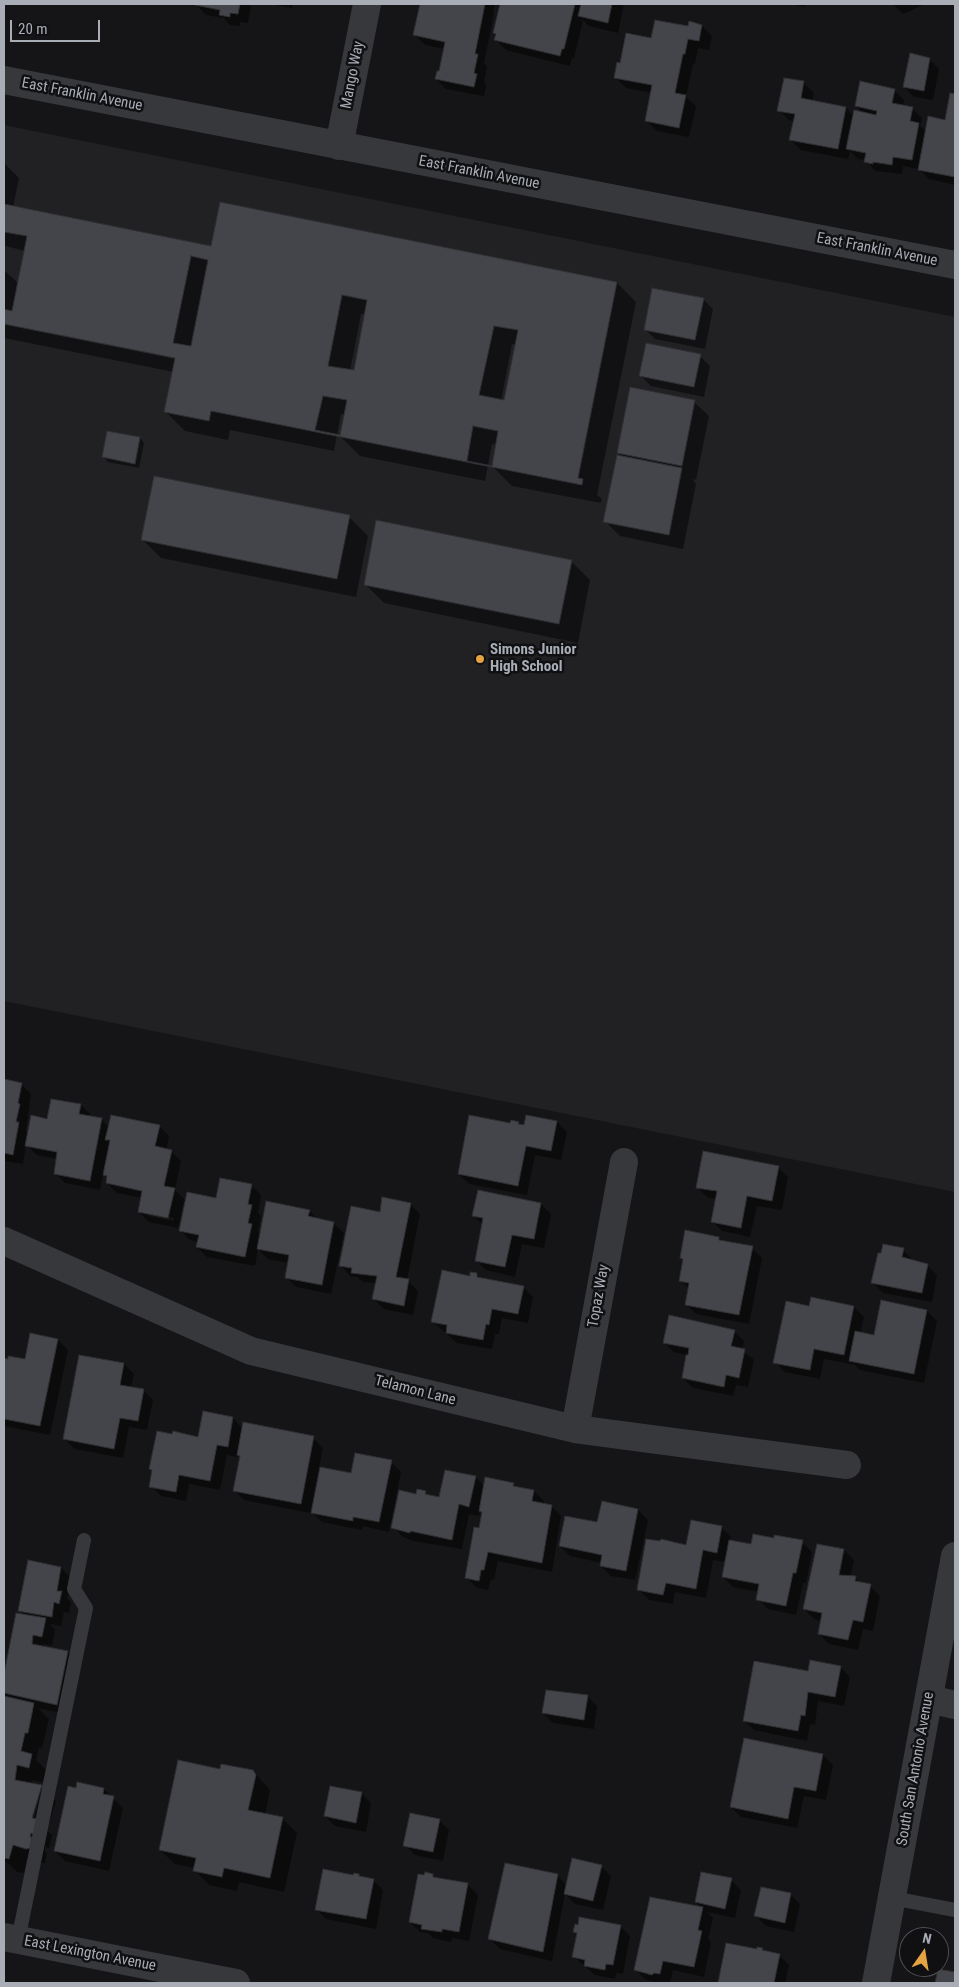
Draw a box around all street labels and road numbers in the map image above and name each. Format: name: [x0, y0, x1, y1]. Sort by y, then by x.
street label: Mango Way: [338, 40, 368, 110]
street label: East Franklin Avenue: [20, 74, 144, 116]
street label: East Franklin Avenue: [417, 152, 541, 194]
street label: East Franklin Avenue: [815, 229, 939, 271]
street label: Topaz Way: [585, 1263, 613, 1329]
street label: Telamon Lane: [373, 1372, 457, 1410]
street label: South San Antonio Avenue: [894, 1691, 938, 1847]
street label: East Lexington Avenue: [23, 1932, 157, 1976]

